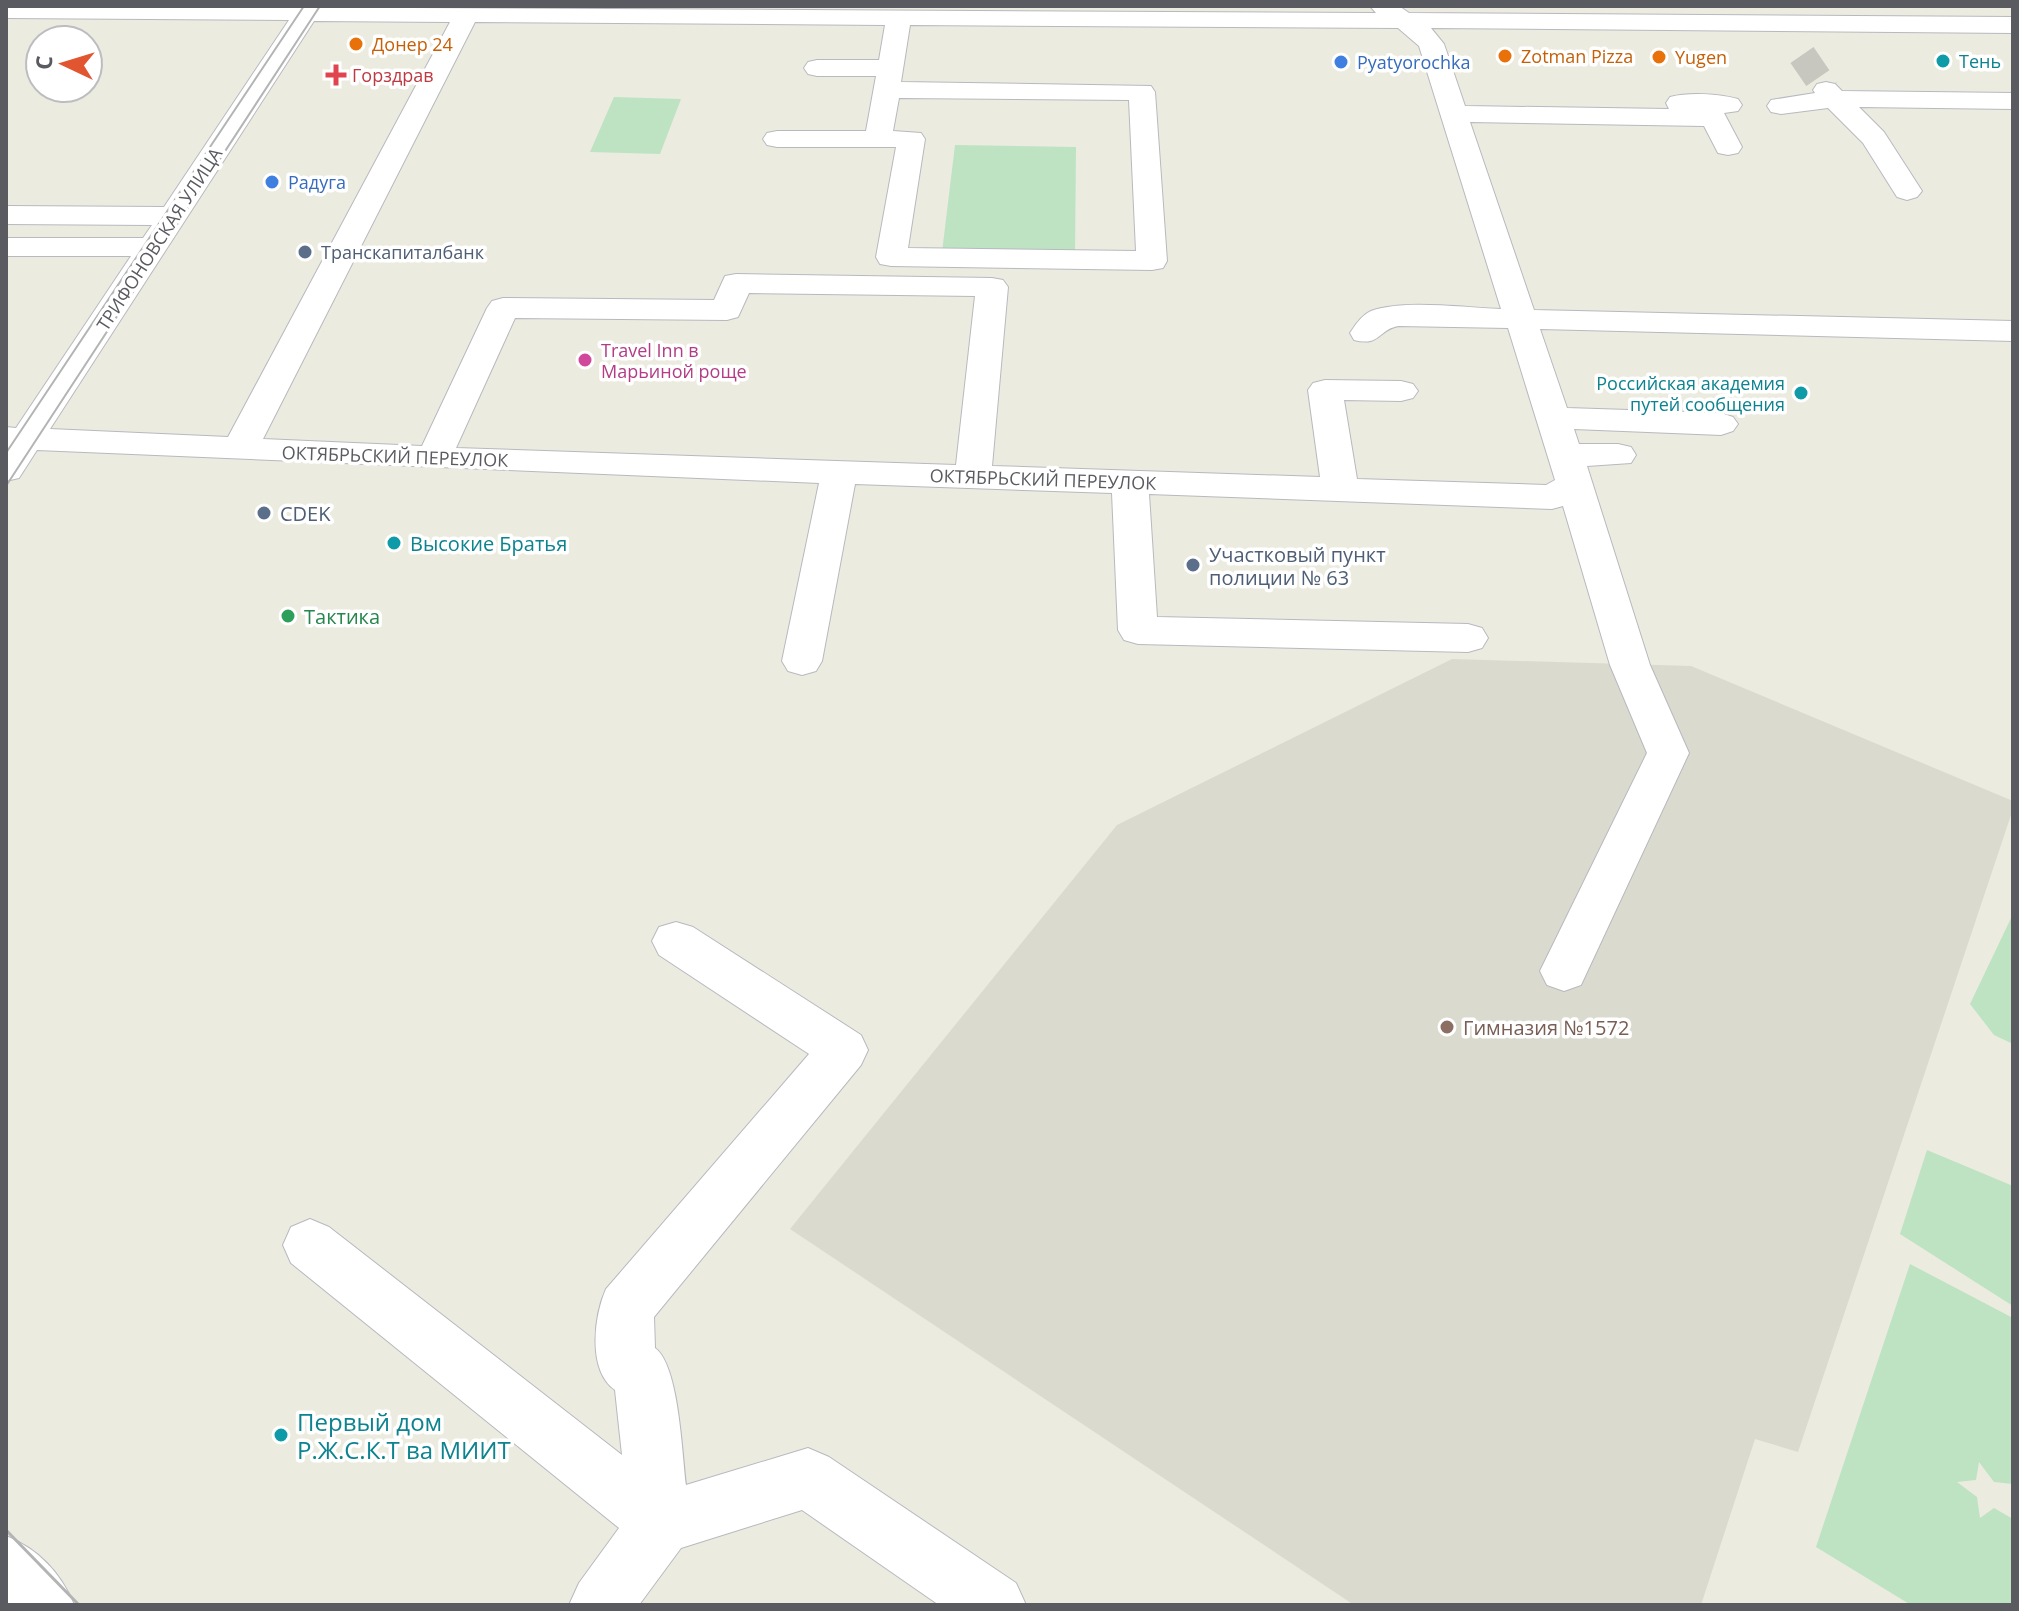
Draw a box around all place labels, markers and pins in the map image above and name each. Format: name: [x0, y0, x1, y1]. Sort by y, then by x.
place label: Донер 24: [372, 32, 453, 56]
marker: Донер 24: [347, 35, 365, 53]
place label: Zotman Pizza: [1521, 44, 1633, 68]
place label: Yugen: [1675, 45, 1727, 69]
marker: Zotman Pizza: [1496, 47, 1514, 65]
marker: Yugen: [1650, 48, 1668, 66]
place label: Тень: [1959, 49, 2001, 73]
place label: Pyatyorochka: [1357, 50, 1470, 74]
marker: Тень: [1934, 52, 1952, 70]
marker: Pyatyorochka: [1332, 53, 1350, 71]
place label: Горздрав: [352, 63, 434, 87]
marker: Горздрав: [327, 66, 345, 84]
place label: Радуга: [288, 170, 346, 194]
marker: Радуга: [263, 173, 281, 191]
place label: Транскапиталбанк: [321, 240, 485, 264]
marker: Транскапиталбанк: [296, 243, 314, 261]
place label: Travel Inn в Марьиной роще: [601, 338, 747, 383]
marker: Travel Inn в Марьиной роще: [576, 351, 594, 369]
place label: Российская академия путей сообщения: [1596, 371, 1785, 416]
marker: Российская академия путей сообщения: [1792, 384, 1810, 402]
place label: CDEK: [280, 500, 331, 527]
marker: CDEK: [255, 504, 273, 522]
place label: Высокие Братья: [410, 530, 567, 557]
marker: Высокие Братья: [385, 534, 403, 552]
place label: Участковый пункт полиции № 63: [1209, 541, 1386, 591]
marker: Участковый пункт полиции № 63: [1184, 556, 1202, 574]
place label: Тактика: [304, 603, 380, 630]
marker: Тактика: [279, 607, 297, 625]
place label: Гимназия №1572: [1463, 1014, 1629, 1041]
marker: Гимназия №1572: [1438, 1018, 1456, 1036]
place label: Первый дом Р.Ж.С.К.Т ва МИИТ: [297, 1405, 511, 1466]
marker: Первый дом Р.Ж.С.К.Т ва МИИТ: [272, 1426, 290, 1444]

